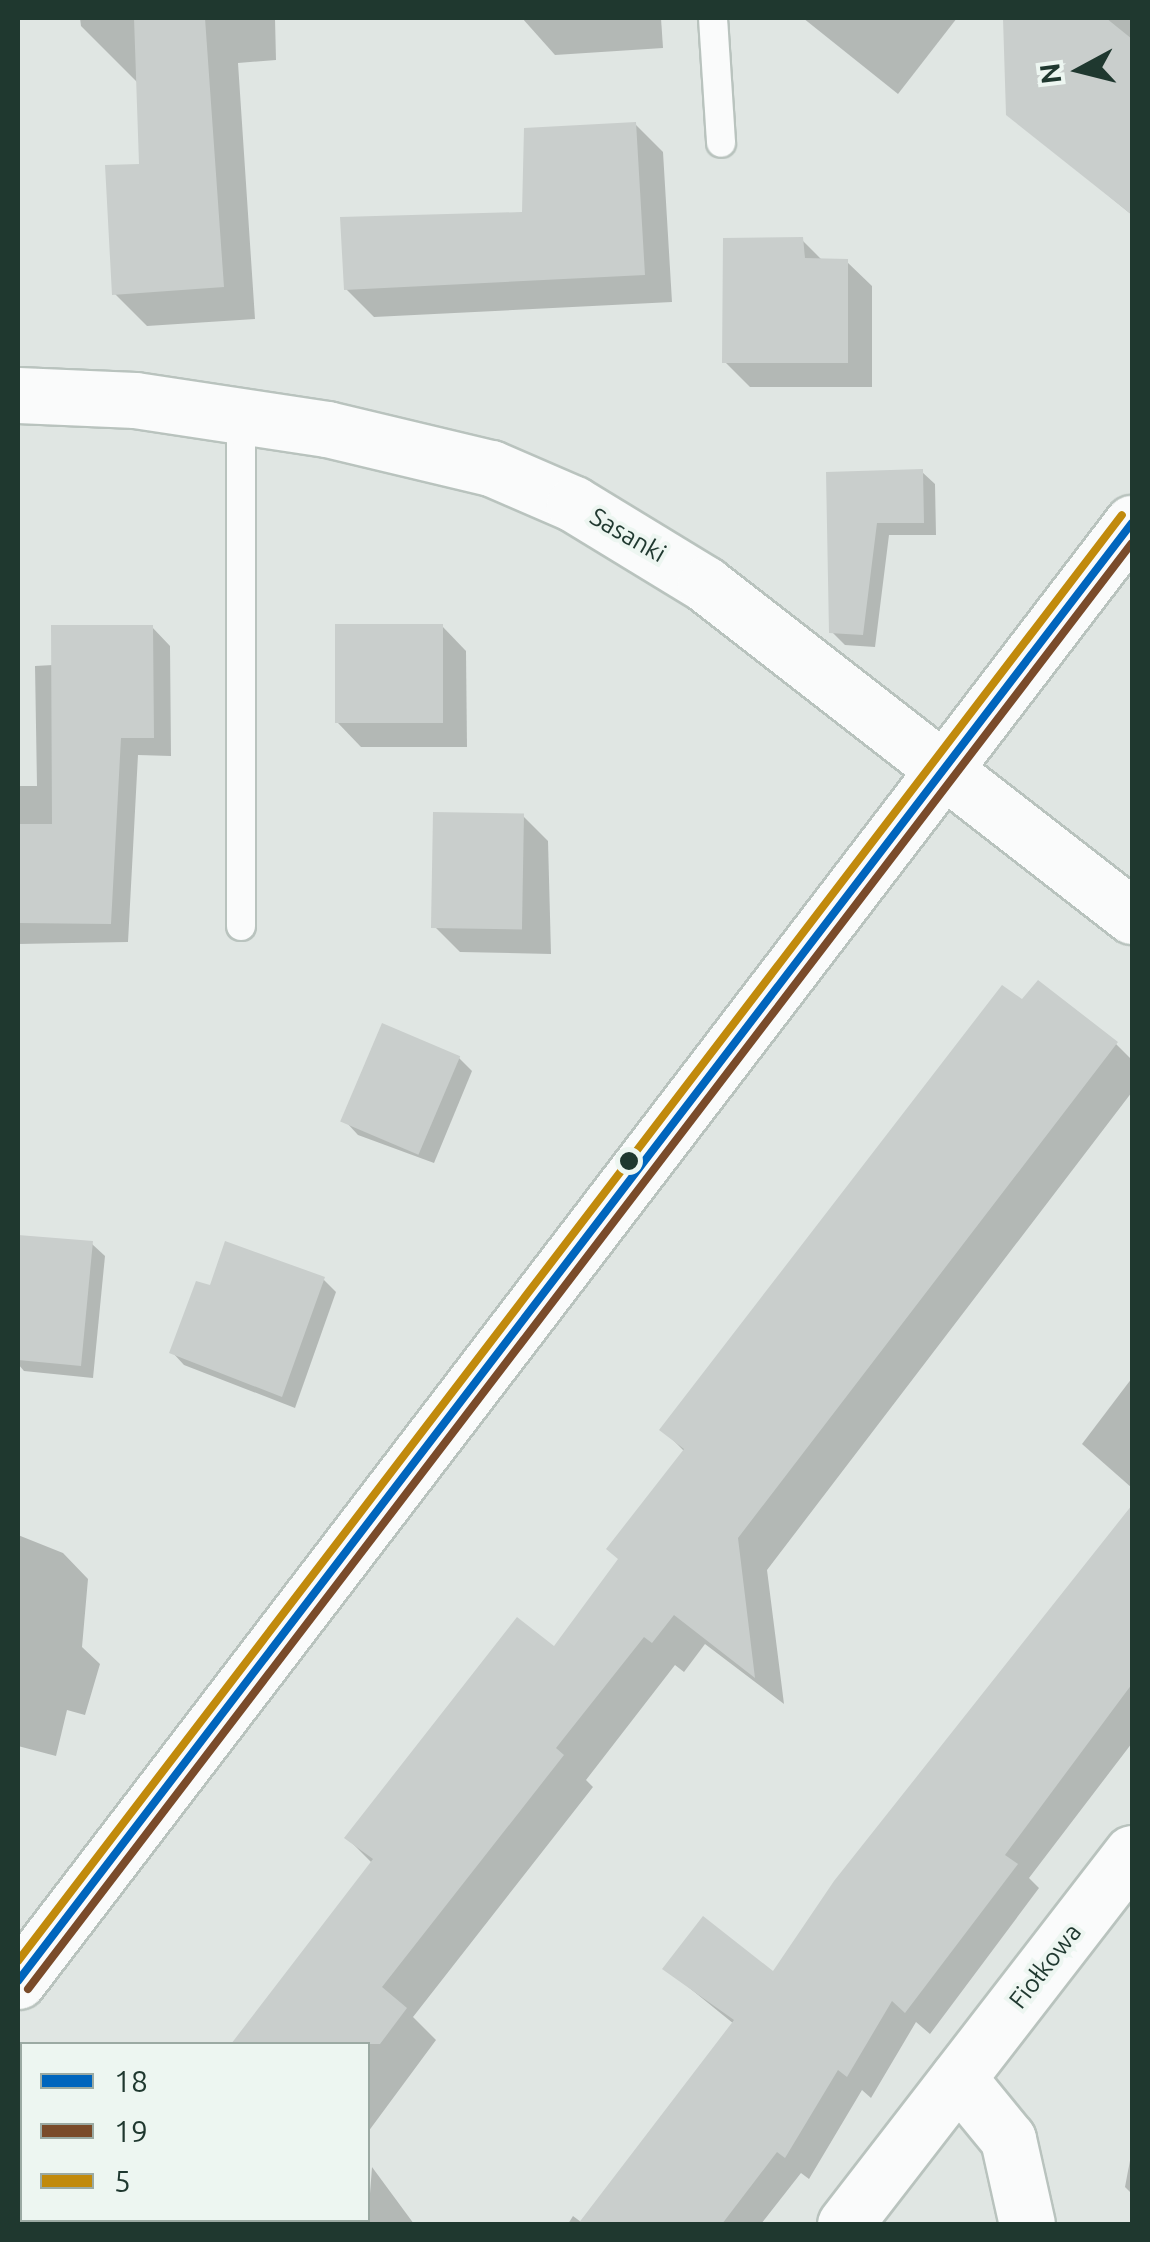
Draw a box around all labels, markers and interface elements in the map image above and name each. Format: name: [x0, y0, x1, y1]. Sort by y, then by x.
north arrow: [1030, 20, 1130, 120]
text: N: [1033, 61, 1066, 86]
street label: Sasanki: [585, 501, 671, 569]
unlabelled marker: [619, 1151, 639, 1171]
street label: Fiołkowa: [1003, 1918, 1087, 2014]
legend: [20, 2042, 370, 2222]
text: 18: [114, 2064, 148, 2098]
text: 19: [114, 2114, 148, 2148]
text: 5: [114, 2164, 131, 2198]

